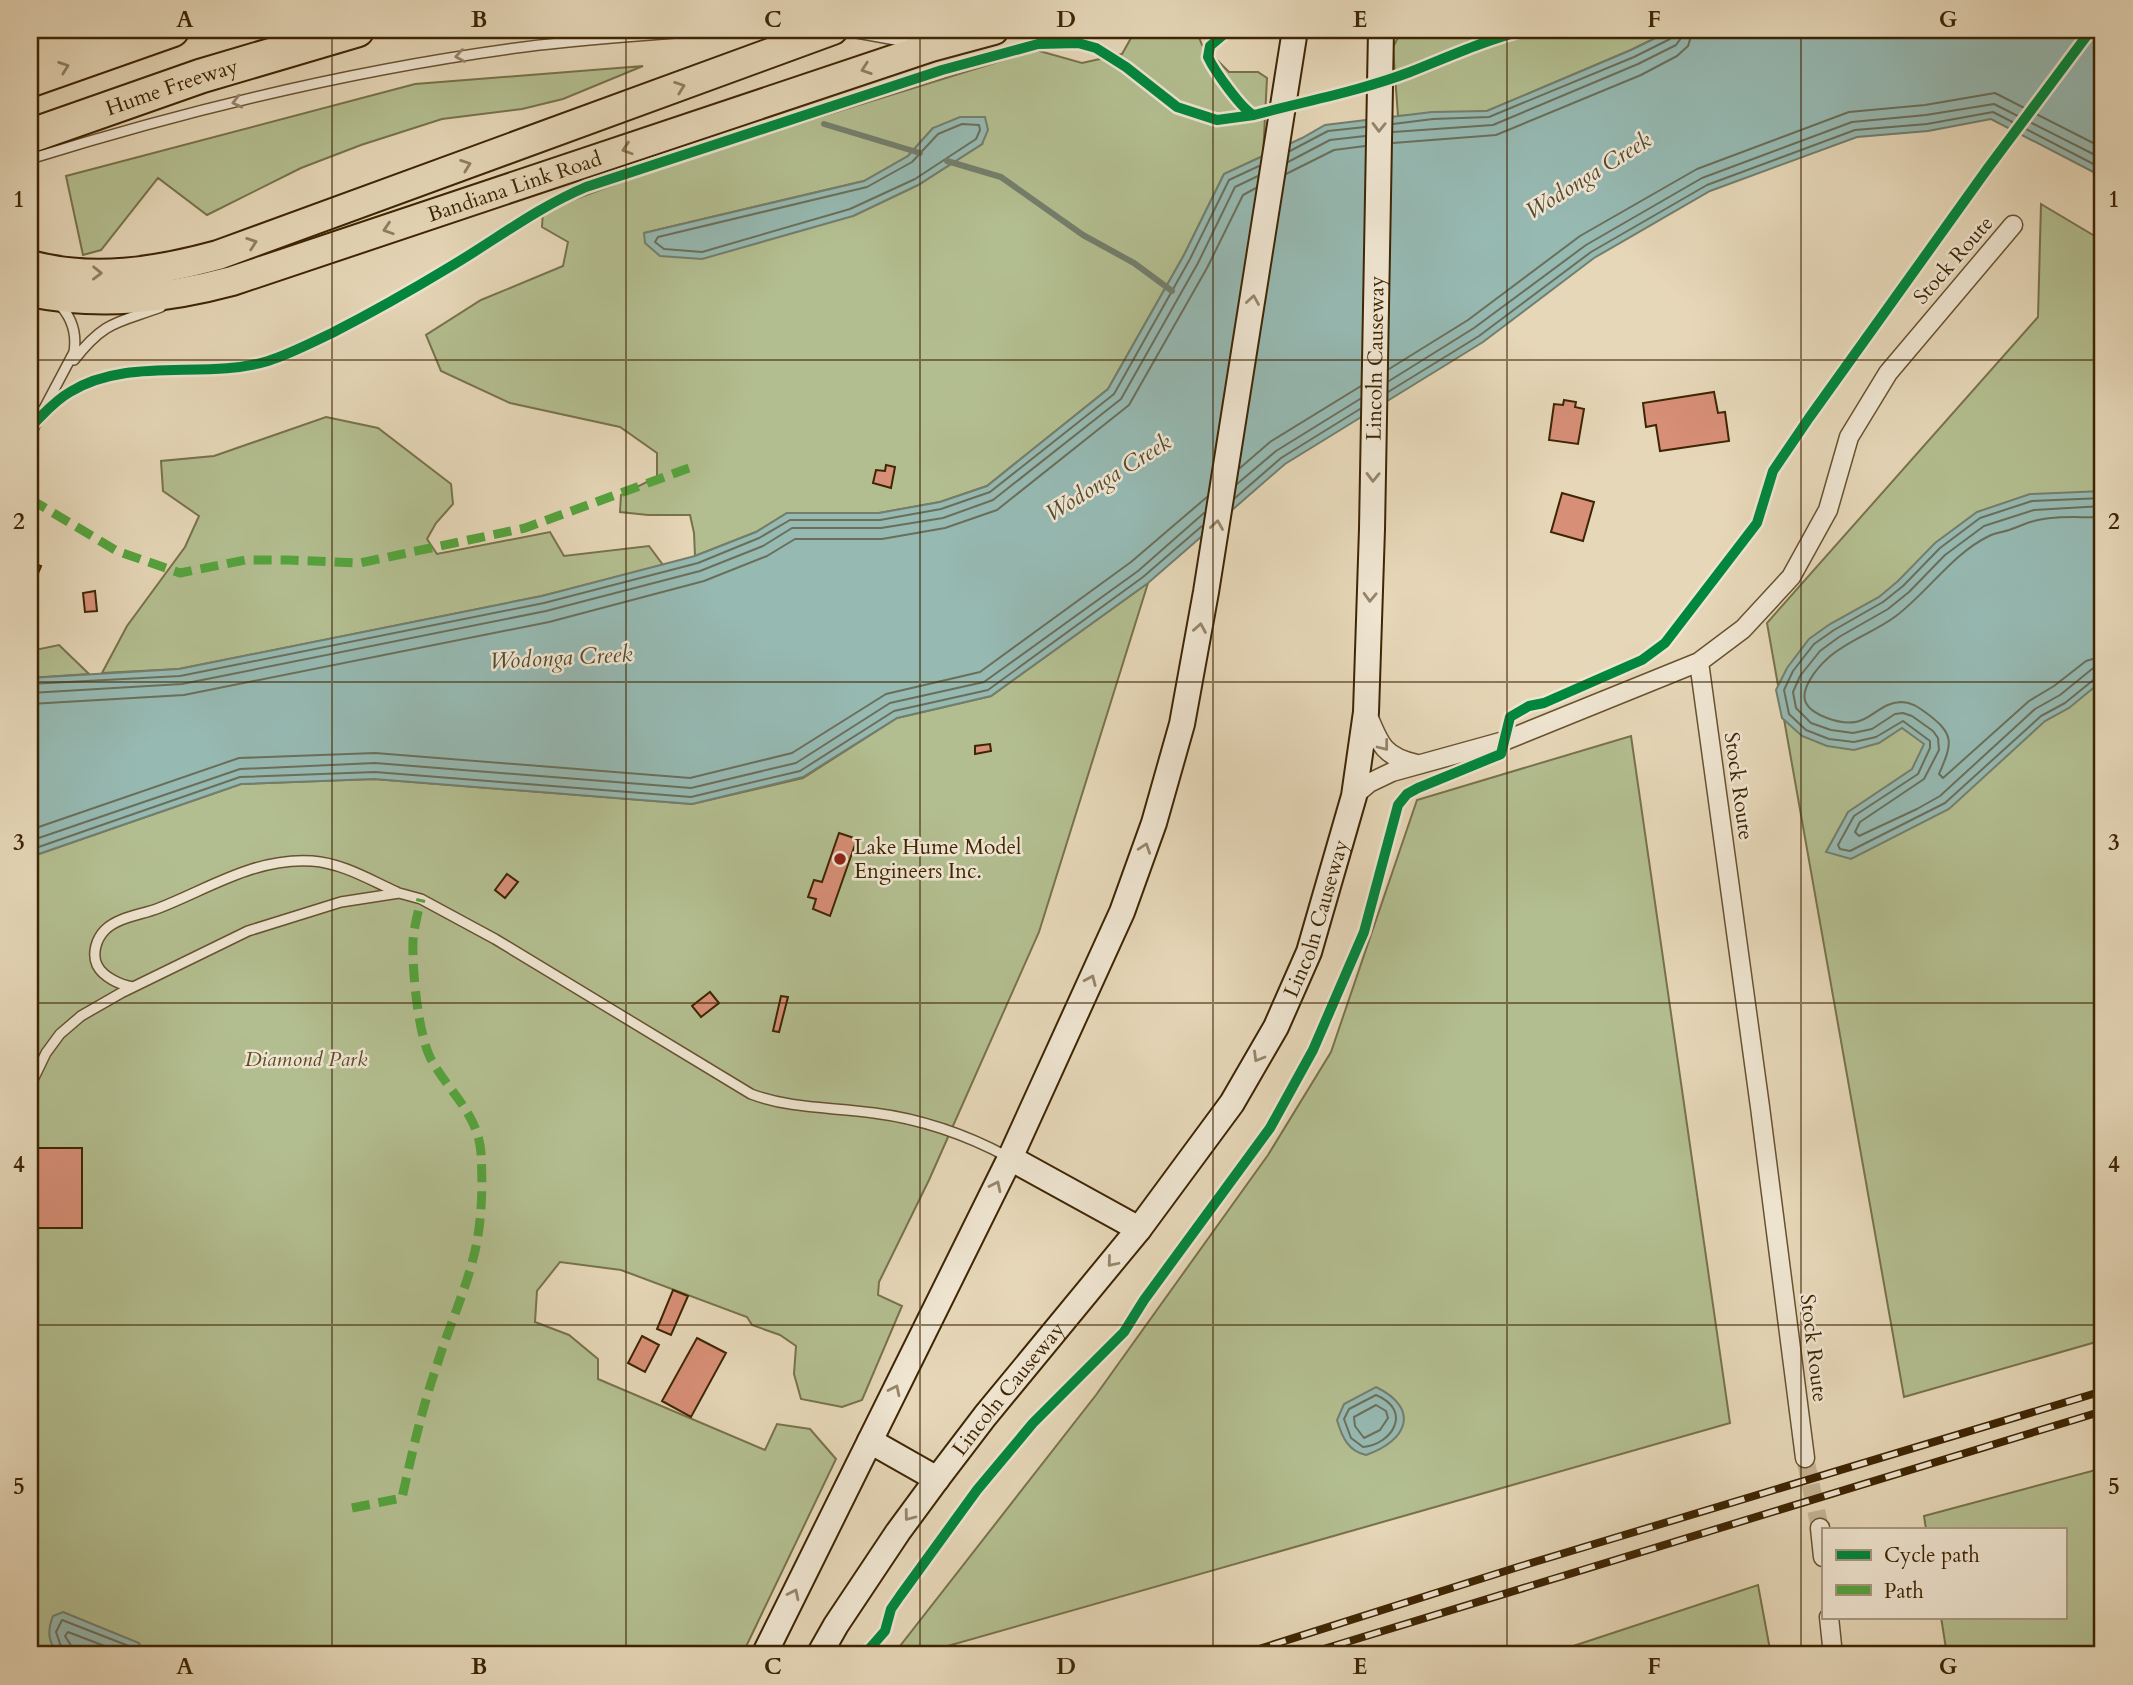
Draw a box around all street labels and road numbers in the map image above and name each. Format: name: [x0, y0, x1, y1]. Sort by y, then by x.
street label: Hume Freeway: [102, 52, 241, 123]
street label: Bandiana Link Road: [424, 144, 605, 230]
street label: Stock Route: [1907, 210, 2000, 311]
street label: Lincoln Causeway: [1360, 276, 1392, 441]
street label: Stock Route: [1717, 730, 1760, 842]
street label: Lincoln Causeway: [1277, 836, 1356, 1002]
street label: Stock Route: [1792, 1292, 1835, 1404]
street label: Lincoln Causeway: [946, 1316, 1072, 1462]

